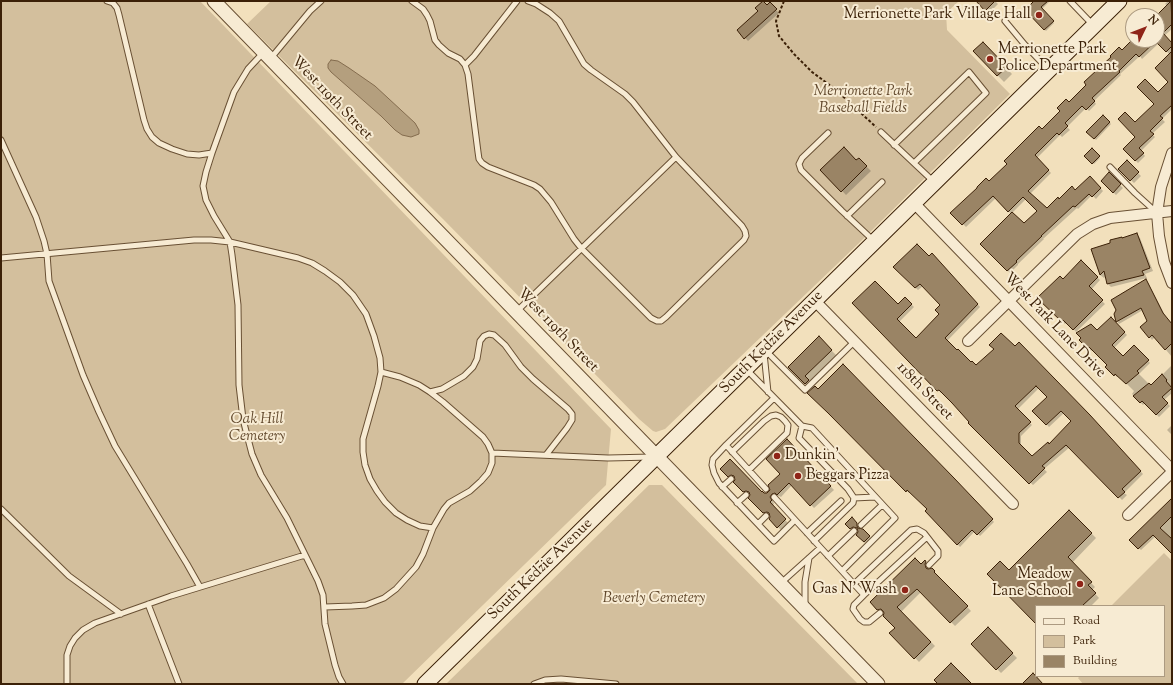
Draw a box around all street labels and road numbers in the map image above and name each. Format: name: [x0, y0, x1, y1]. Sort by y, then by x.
street label: West 119th Street: [286, 53, 376, 145]
street label: West Park Lane Drive: [999, 270, 1109, 382]
street label: West 119th Street: [512, 285, 602, 377]
street label: South Kedzie Avenue: [717, 288, 827, 398]
street label: 118th Street: [892, 359, 956, 425]
street label: South Kedzie Avenue: [485, 515, 597, 625]

